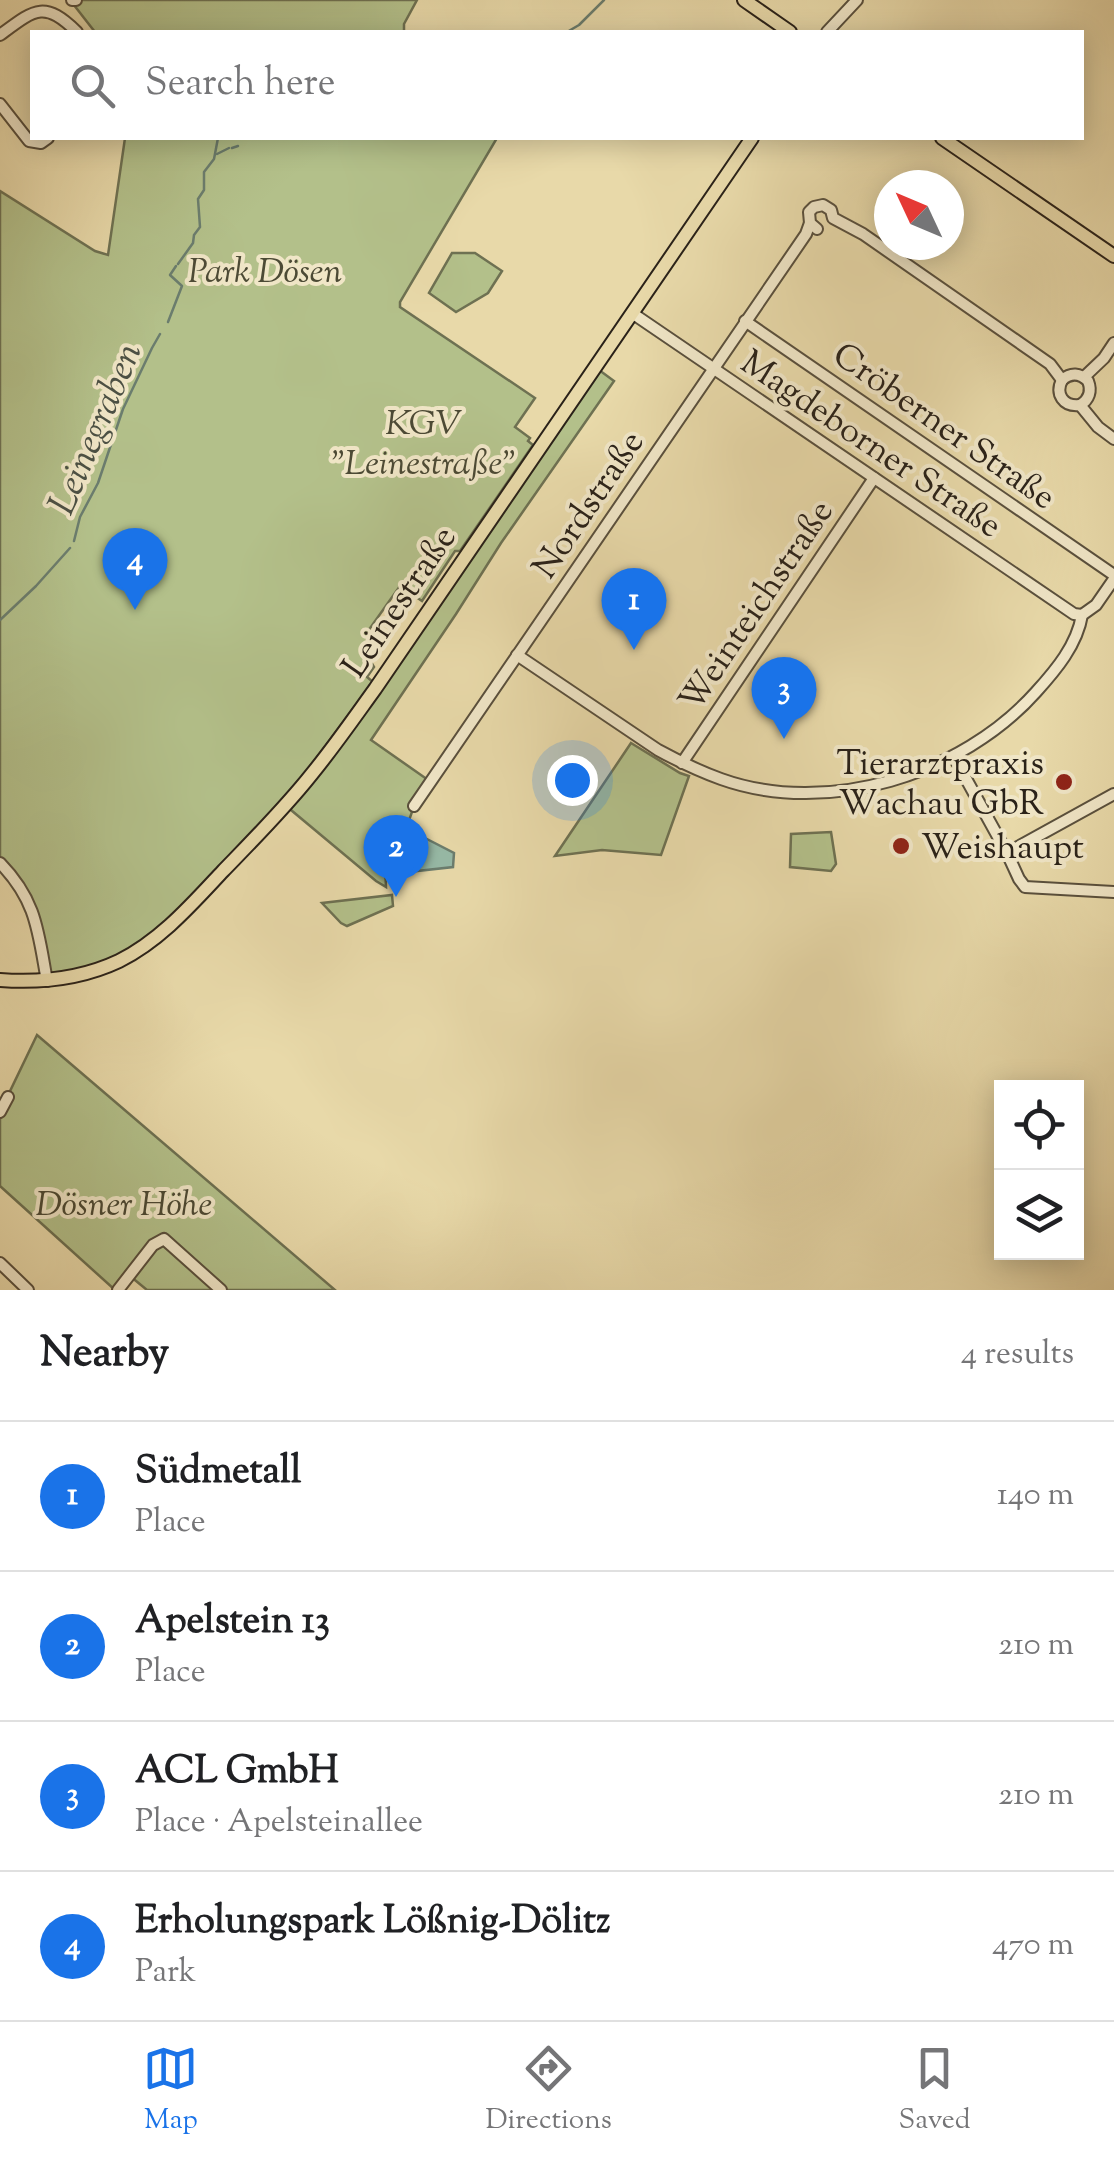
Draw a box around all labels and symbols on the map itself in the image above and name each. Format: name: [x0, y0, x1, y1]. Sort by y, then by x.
north arrow: [874, 170, 964, 260]
park label: Park Dösen: [188, 248, 342, 299]
street label: Cröberner Straße: [821, 332, 1065, 524]
water label: Leinegraben: [37, 335, 158, 524]
street label: Magdeborner Straße: [729, 339, 1011, 552]
park label: KGV "Leinestraße": [331, 400, 517, 491]
street label: Nordstraße: [521, 422, 658, 590]
street label: Weinteichstraße: [668, 491, 848, 723]
street label: Leinestraße: [331, 517, 471, 689]
pin: 4: [102, 528, 168, 610]
pin: 1: [602, 568, 666, 650]
pin: 3: [752, 656, 816, 739]
place label: Tierarztpraxis Wachau GbR: [836, 740, 1044, 831]
your location: [547, 755, 598, 806]
marker: Tierarztpraxis Wachau GbR: [1053, 771, 1075, 793]
pin: 2: [364, 814, 428, 897]
place label: Weishaupt: [921, 824, 1084, 875]
marker: Weishaupt: [890, 835, 912, 857]
park label: Dösner Höhe: [36, 1181, 212, 1232]

